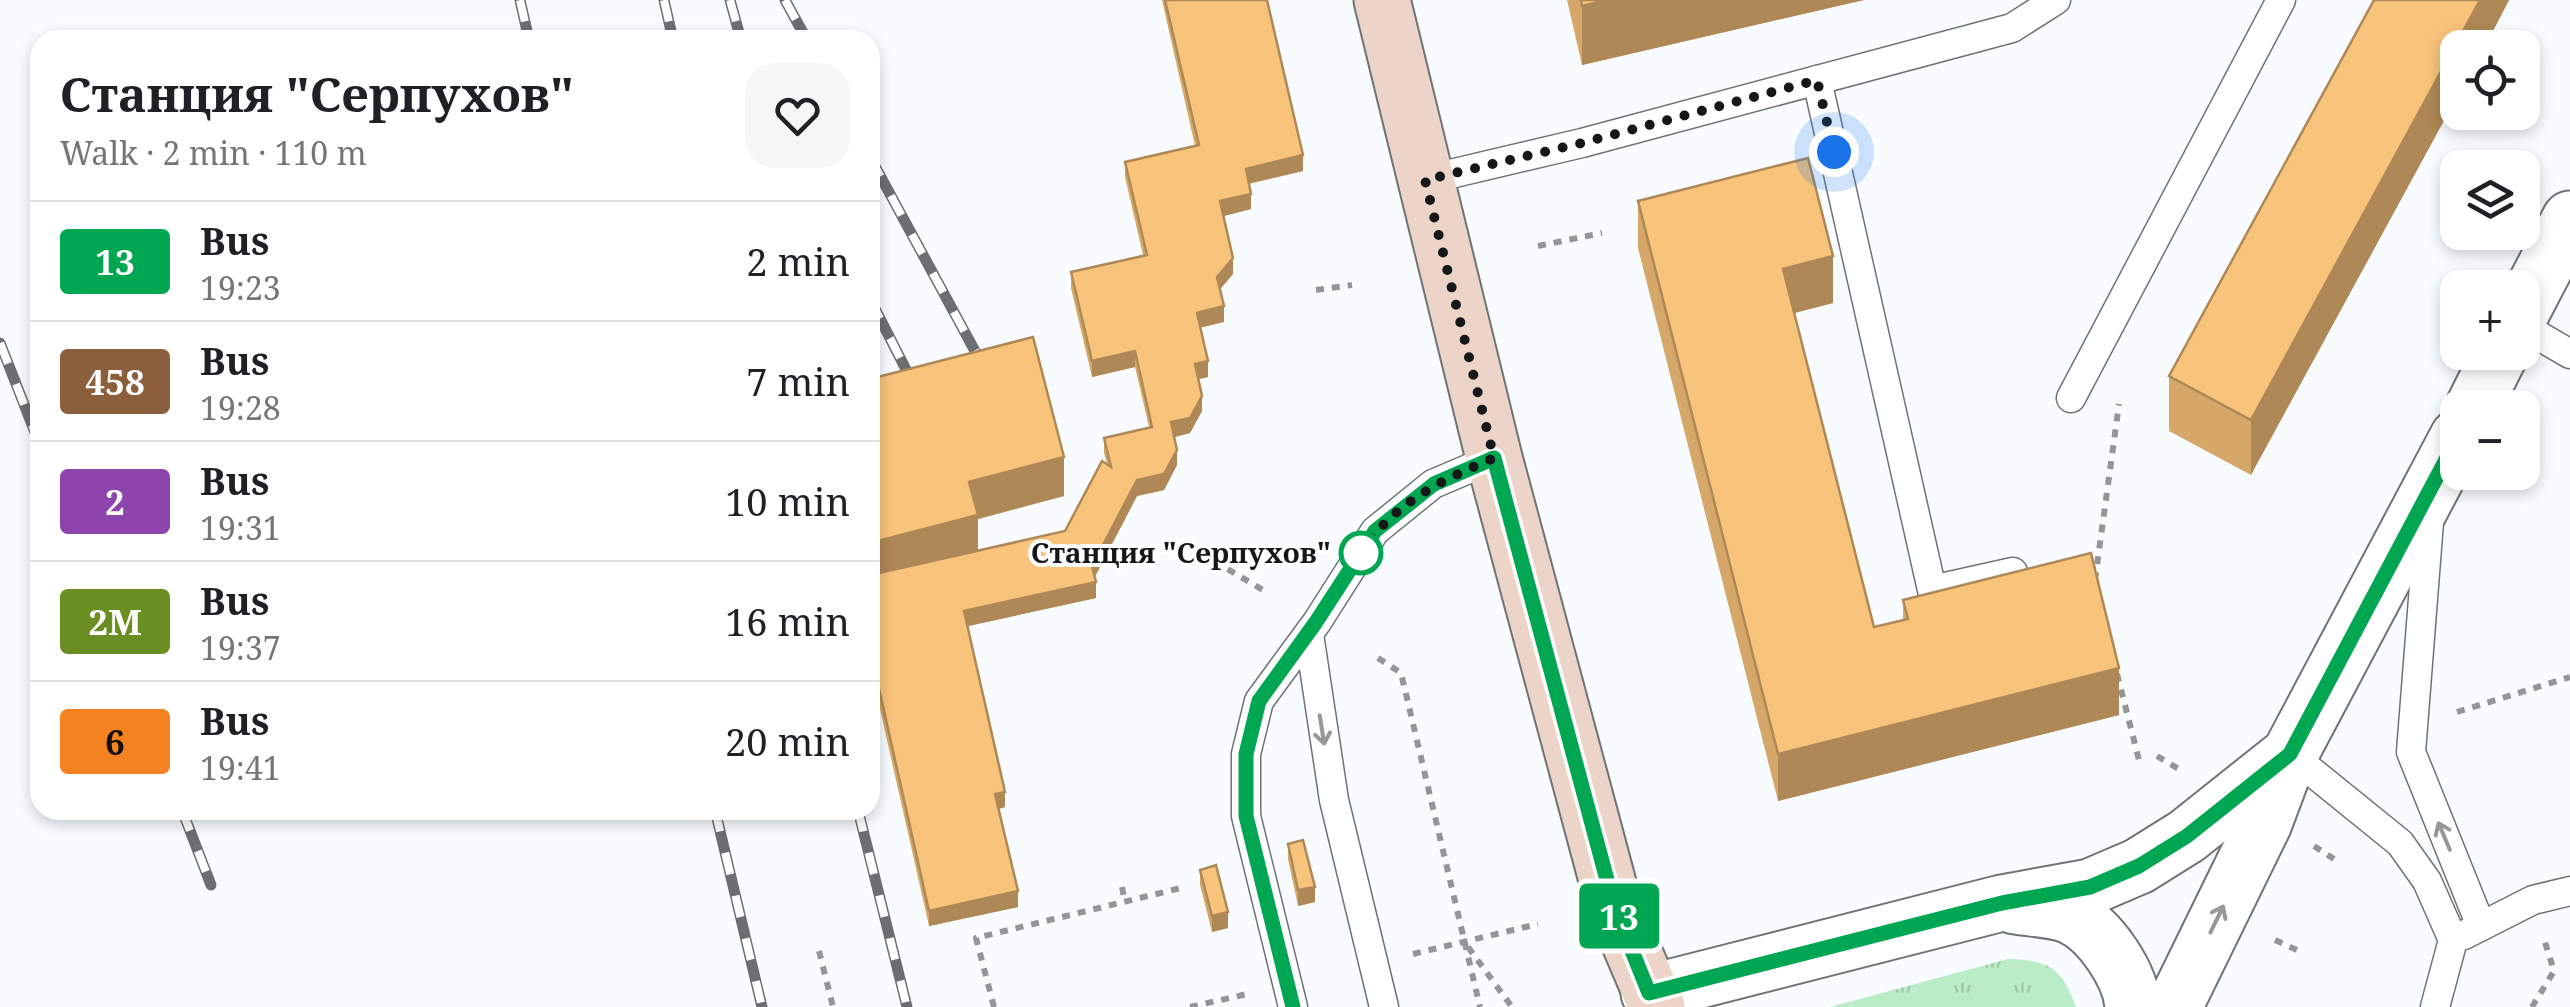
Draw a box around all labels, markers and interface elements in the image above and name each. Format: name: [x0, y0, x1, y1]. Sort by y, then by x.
map controls: [2440, 30, 2540, 490]
button: locate: [2440, 30, 2540, 130]
text: Станция "Серпухов": [60, 61, 574, 126]
button: heart: [745, 63, 850, 168]
your location: [1809, 127, 1859, 177]
text: Walk · 2 min · 110 m: [60, 131, 367, 174]
button: layers: [2440, 150, 2540, 250]
text: Bus: [200, 214, 269, 266]
text: 2 min: [746, 235, 850, 287]
text: 13: [95, 238, 135, 285]
text: 19:23: [200, 266, 281, 309]
button: +: [2440, 270, 2540, 370]
text: Bus: [200, 334, 269, 386]
text: 7 min: [746, 355, 850, 407]
text: 458: [85, 358, 145, 405]
text: 19:28: [200, 386, 281, 429]
button: −: [2440, 390, 2540, 490]
text: Bus: [200, 454, 269, 506]
text: 10 min: [725, 475, 850, 527]
text: 2: [105, 478, 125, 525]
text: 19:31: [200, 506, 281, 549]
marker: Станция "Серпухов": [1340, 532, 1382, 574]
place label: Станция "Серпухов": [1031, 533, 1331, 571]
text: Bus: [200, 574, 269, 626]
text: 16 min: [725, 595, 850, 647]
text: 2М: [88, 598, 142, 645]
text: 19:37: [200, 626, 281, 669]
text: Bus: [200, 694, 269, 746]
one-way arrow: [1313, 713, 1332, 746]
text: 20 min: [725, 715, 850, 767]
text: 6: [105, 718, 125, 765]
text: 19:41: [200, 746, 281, 789]
one-way arrow: [2433, 822, 2451, 852]
line badge: 13: [1574, 884, 1664, 948]
text: 13: [1599, 893, 1639, 940]
one-way arrow: [2208, 905, 2227, 935]

